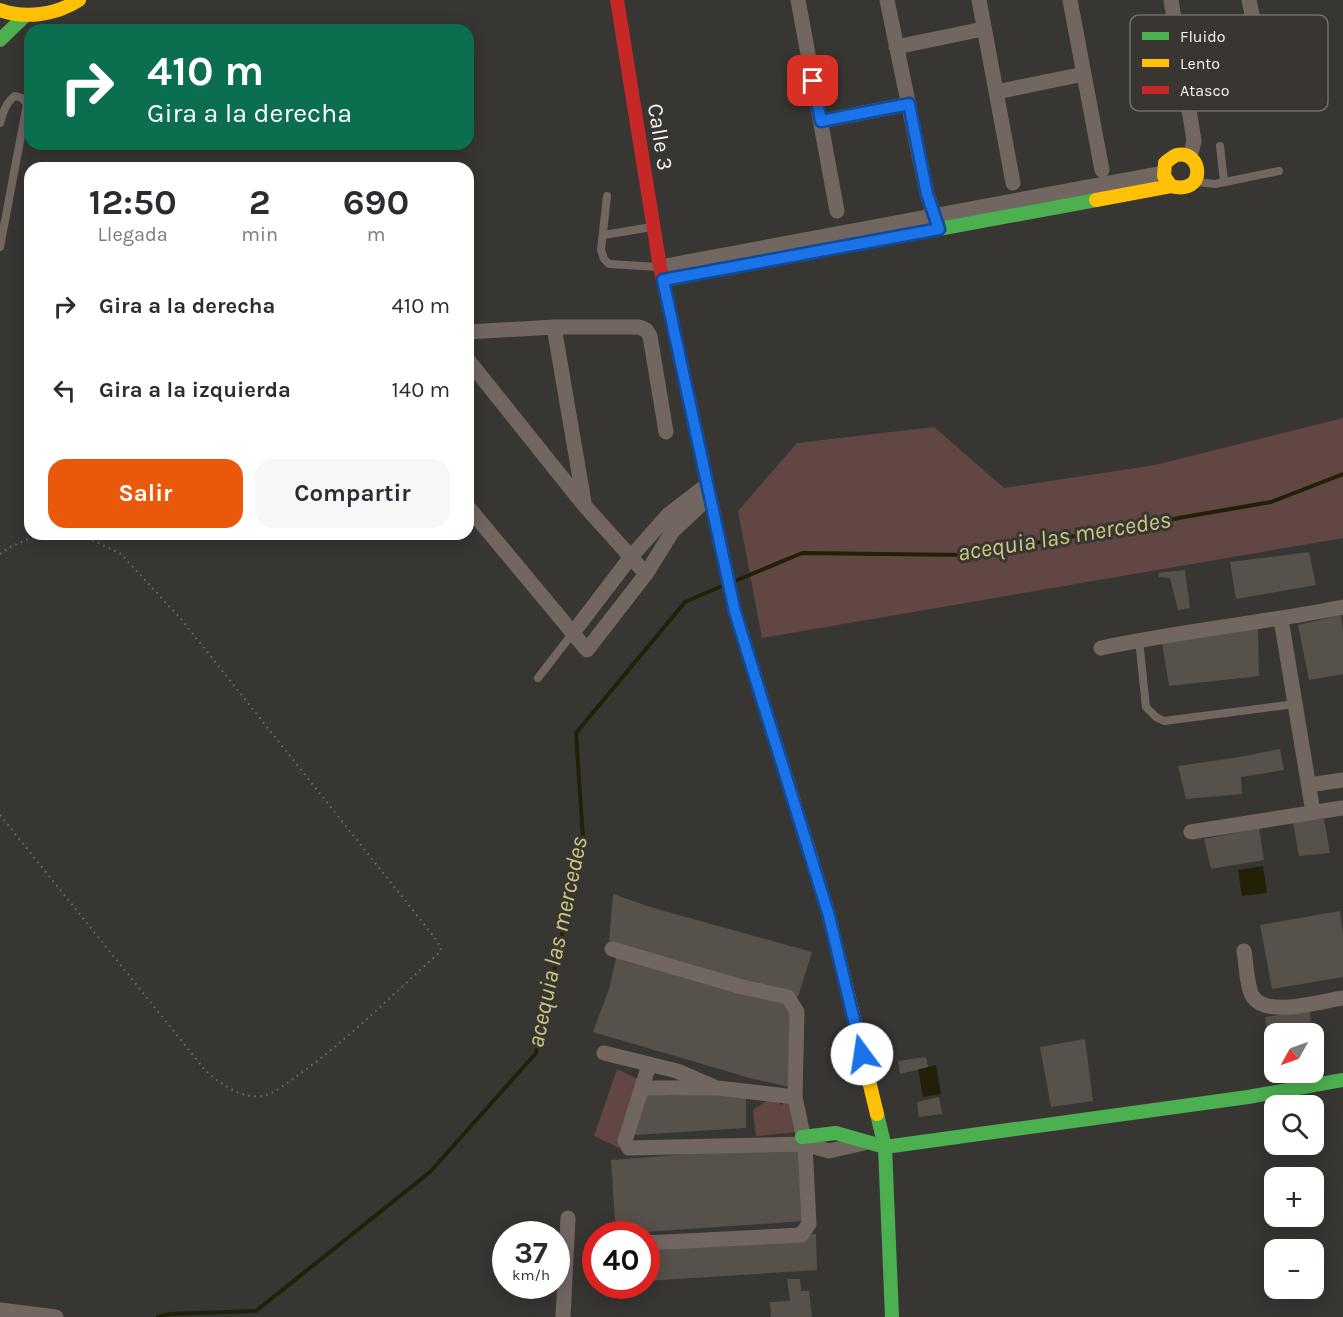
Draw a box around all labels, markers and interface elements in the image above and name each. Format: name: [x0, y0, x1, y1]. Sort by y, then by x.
legend: [1130, 15, 1328, 111]
text: Fluido: [1180, 27, 1226, 46]
text: 410 m: [147, 46, 264, 96]
icon: right: [48, 48, 126, 126]
text: Lento: [1180, 54, 1220, 73]
pin: [787, 55, 838, 106]
icon: arrive: [796, 64, 829, 97]
text: Atasco: [1180, 81, 1229, 100]
text: Gira a la derecha: [147, 97, 352, 129]
street label: Calle 3: [642, 102, 678, 172]
text: 12:50: [89, 181, 177, 223]
text: 2: [249, 181, 271, 223]
text: 690: [343, 181, 409, 223]
text: Llegada: [97, 223, 168, 246]
text: min: [241, 223, 278, 246]
text: m: [367, 223, 385, 246]
icon: right: [48, 290, 81, 323]
text: Gira a la derecha: [99, 293, 275, 319]
text: 410 m: [392, 293, 450, 319]
icon: left: [48, 374, 81, 407]
text: Gira a la izquierda: [99, 377, 291, 403]
text: 140 m: [392, 377, 450, 403]
button: Salir: [48, 459, 243, 528]
button: Compartir: [255, 459, 450, 528]
water label: acequia las mercedes: [955, 505, 1173, 567]
water label: acequia las mercedes: [521, 834, 593, 1050]
position arrow: [830, 1022, 894, 1086]
north arrow: [1264, 1023, 1324, 1083]
map controls: [1264, 1023, 1324, 1299]
button: search: [1264, 1095, 1324, 1155]
button: +: [1264, 1167, 1324, 1227]
speed limit sign: 40: [582, 1221, 660, 1299]
text: 37: [514, 1235, 548, 1271]
button: −: [1264, 1239, 1324, 1299]
text: km/h: [512, 1266, 550, 1284]

